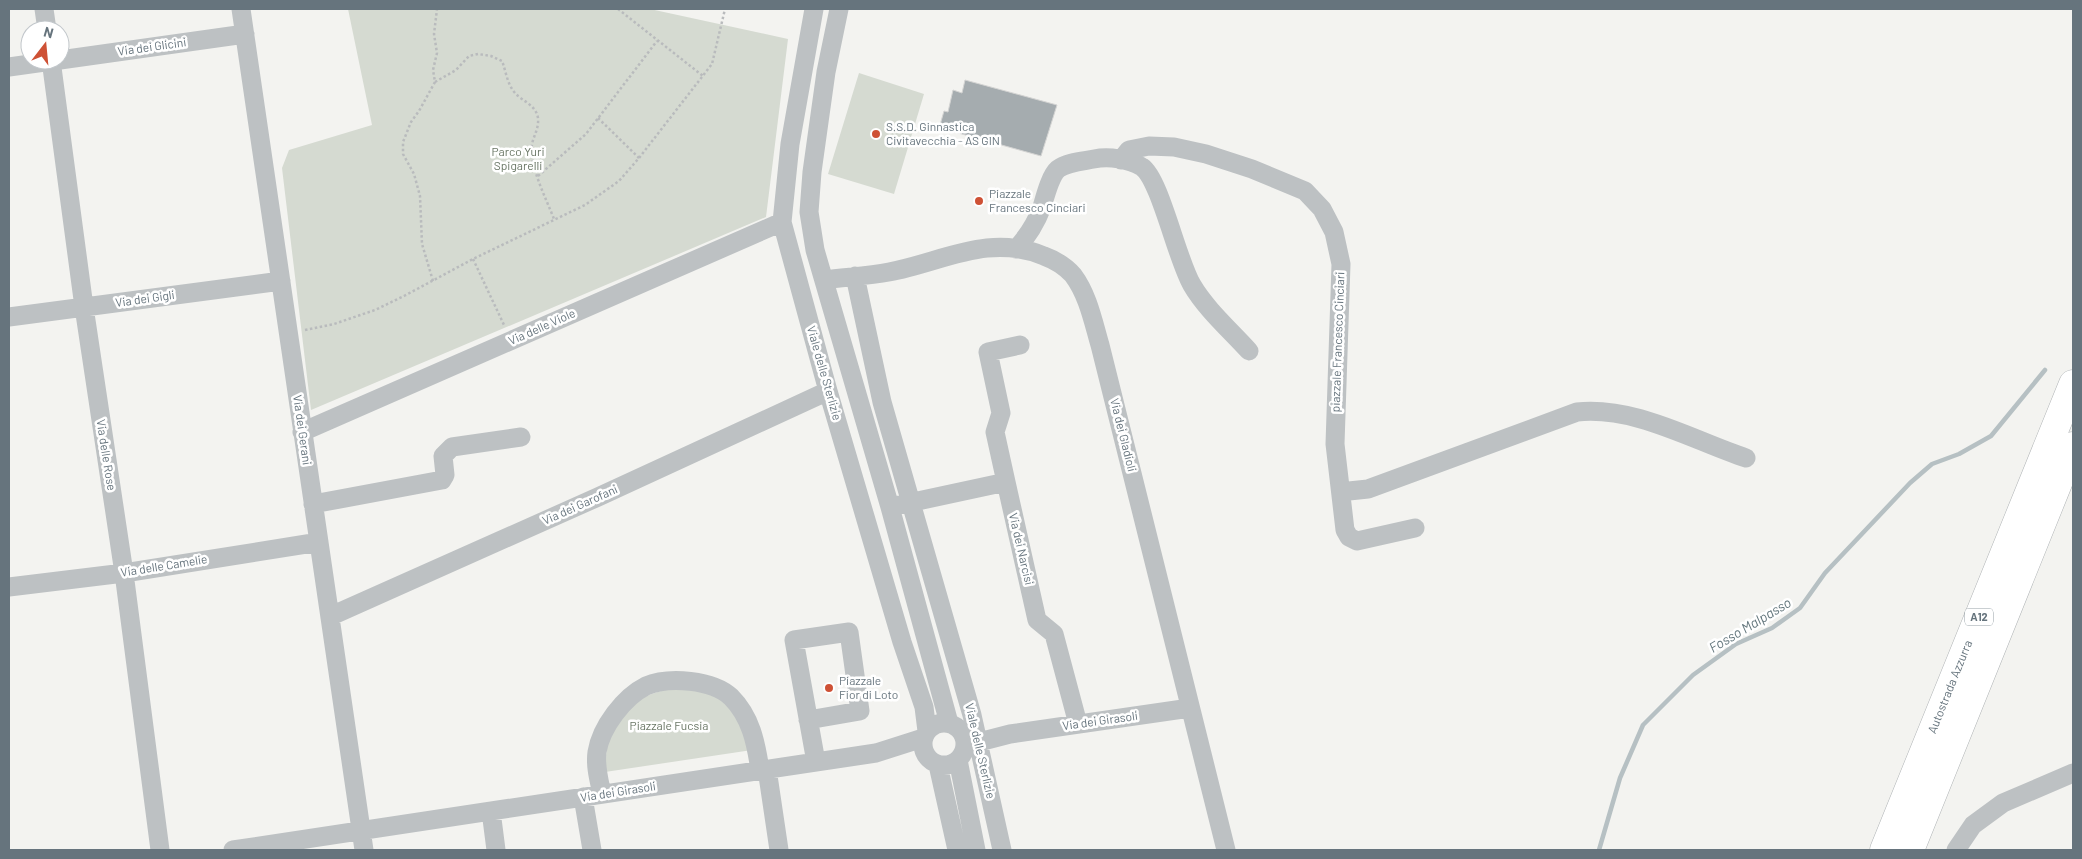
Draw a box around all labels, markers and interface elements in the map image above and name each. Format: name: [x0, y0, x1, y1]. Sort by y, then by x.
north arrow: [20, 20, 70, 70]
text: N: [42, 23, 56, 41]
street label: Via dei Glicini: [117, 34, 187, 58]
place label: S.S.D. Ginnastica Civitavecchia - AS GIN: [886, 119, 1000, 147]
marker: S.S.D. Ginnastica Civitavecchia - AS GIN: [870, 128, 882, 140]
park label: Parco Yuri Spigarelli: [492, 144, 544, 172]
place label: Piazzale Francesco Cinciari: [989, 186, 1086, 214]
marker: Piazzale Francesco Cinciari: [973, 195, 985, 207]
street label: piazzale Francesco Cinciari: [1328, 271, 1346, 413]
street label: Via dei Gigli: [114, 287, 175, 309]
street label: Via delle Viole: [506, 305, 577, 347]
street label: Viale delle Sterlizie: [805, 324, 845, 422]
street label: Via dei Gerani: [291, 394, 315, 466]
street label: Via dei Gladioli: [1108, 397, 1140, 473]
street label: Via delle Rose: [94, 418, 120, 491]
street label: Via dei Garofani: [540, 481, 619, 527]
street label: Via dei Narcisi: [1007, 511, 1037, 586]
street label: Via delle Camelie: [119, 551, 208, 579]
water label: Fosso Malpasso: [1706, 593, 1794, 656]
road number: A12: [1965, 608, 1993, 626]
street label: Autostrada Azzurra: [1924, 638, 1974, 735]
place label: Piazzale Fior di Loto: [839, 673, 898, 701]
marker: Piazzale Fior di Loto: [823, 682, 835, 694]
street label: Viale delle Sterlizie: [963, 702, 999, 800]
street label: Via dei Girasoli: [1061, 708, 1139, 732]
park label: Piazzale Fucsia: [630, 718, 708, 732]
street label: Via dei Girasoli: [579, 778, 657, 804]

